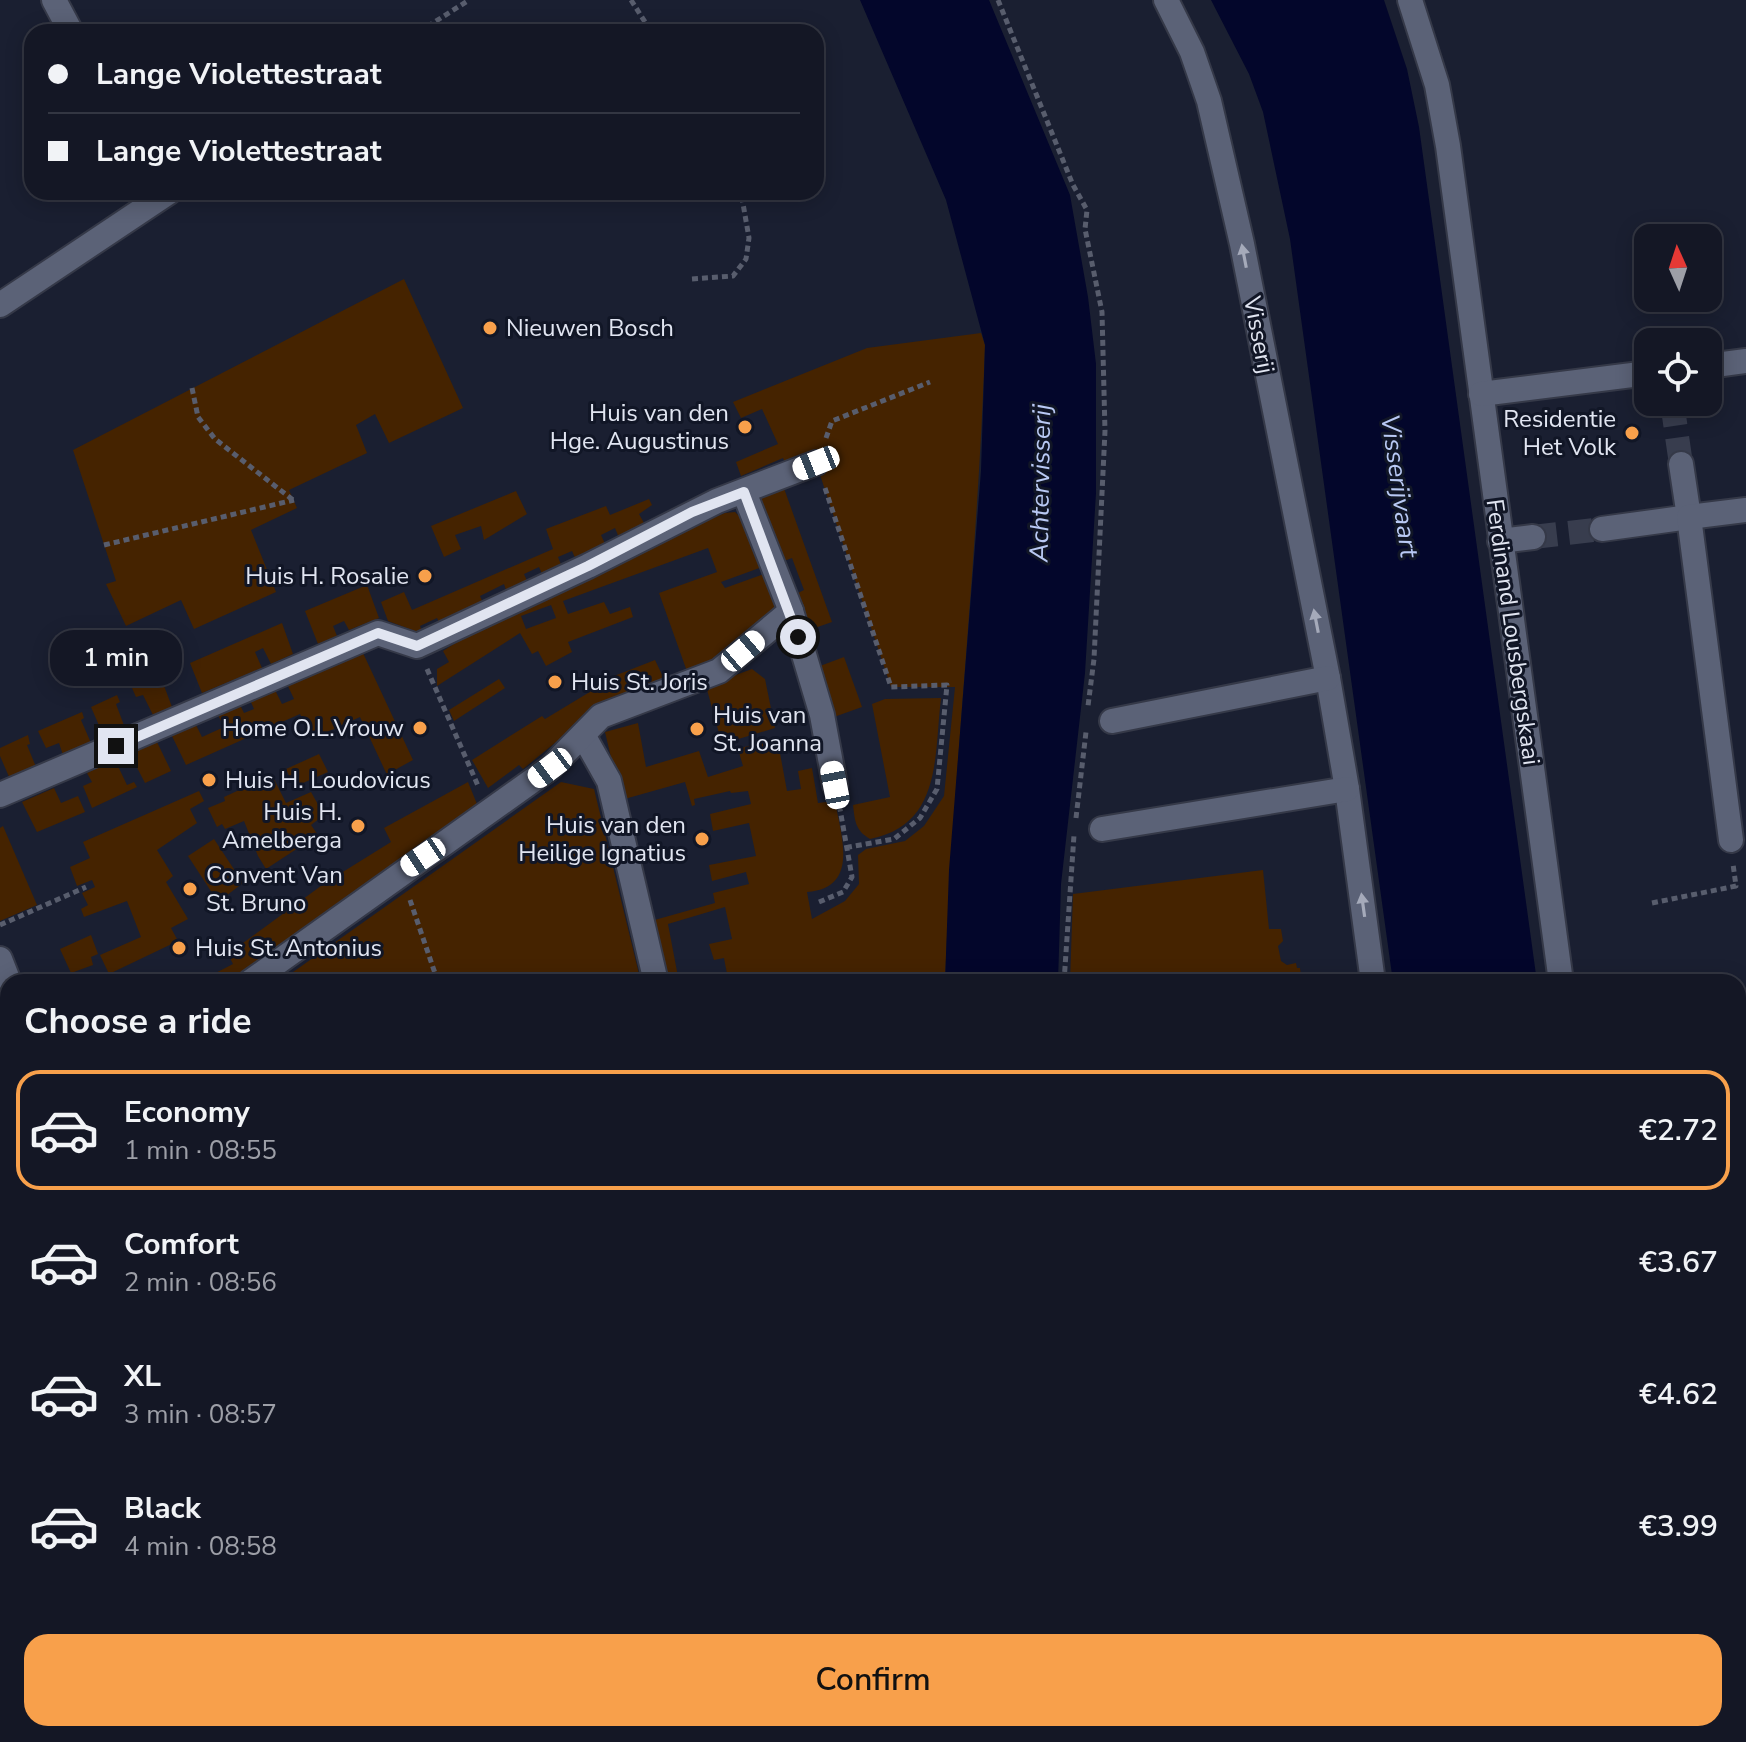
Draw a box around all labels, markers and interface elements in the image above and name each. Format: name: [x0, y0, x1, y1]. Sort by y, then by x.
text: Lange Violettestraat: [96, 54, 382, 95]
text: Lange Violettestraat: [96, 131, 382, 172]
north arrow: [1634, 224, 1722, 312]
map controls: [1634, 224, 1722, 416]
one-way arrow: [1237, 243, 1250, 268]
street label: Visserij: [1236, 293, 1282, 376]
place label: Nieuwen Bosch: [506, 312, 674, 344]
marker: Nieuwen Bosch: [481, 319, 499, 337]
button: locate: [1634, 328, 1722, 416]
place label: Huis van den Hge. Augustinus: [550, 397, 729, 457]
water label: Achtervisserij: [1022, 403, 1059, 563]
place label: Residentie Het Volk: [1503, 403, 1617, 463]
water label: Visserijvaart: [1372, 412, 1427, 561]
marker: Huis van den Hge. Augustinus: [736, 418, 754, 436]
marker: Residentie Het Volk: [1623, 424, 1641, 442]
car: [789, 443, 843, 483]
street label: Ferdinand Lousbergskaai: [1478, 497, 1548, 767]
place label: Huis H. Rosalie: [245, 560, 409, 592]
marker: Huis H. Rosalie: [416, 567, 434, 585]
one-way arrow: [1310, 608, 1322, 633]
route start: [780, 619, 816, 655]
car: [717, 626, 769, 676]
callout: 1 min: [50, 630, 182, 686]
text: 1 min: [83, 640, 149, 675]
place label: Huis St. Joris: [571, 666, 708, 698]
marker: Huis St. Joris: [546, 673, 564, 691]
place label: Huis van St. Joanna: [713, 699, 822, 759]
place label: Home O.L.Vrouw: [222, 712, 404, 744]
marker: Home O.L.Vrouw: [411, 719, 429, 737]
marker: Huis van St. Joanna: [688, 720, 706, 738]
route end: [98, 728, 134, 764]
car: [524, 744, 576, 792]
car: [819, 759, 851, 811]
place label: Huis H. Loudovicus: [225, 764, 431, 796]
marker: Huis H. Loudovicus: [200, 771, 218, 789]
place label: Huis H. Amelberga: [222, 796, 342, 856]
place label: Huis van den Heilige Ignatius: [518, 809, 686, 869]
marker: Huis H. Amelberga: [349, 817, 367, 835]
marker: Huis van den Heilige Ignatius: [693, 830, 711, 848]
car: [396, 834, 450, 880]
place label: Convent Van St. Bruno: [206, 859, 343, 919]
marker: Convent Van St. Bruno: [181, 880, 199, 898]
one-way arrow: [1356, 892, 1369, 917]
place label: Huis St. Antonius: [195, 932, 382, 964]
marker: Huis St. Antonius: [170, 939, 188, 957]
text: Choose a ride: [24, 997, 252, 1046]
text: Economy: [124, 1092, 250, 1133]
icon: car: [28, 1094, 100, 1166]
text: €2.72: [1639, 1110, 1718, 1151]
text: 1 min · 08:55: [124, 1133, 277, 1168]
text: Comfort: [124, 1224, 239, 1265]
icon: car: [28, 1226, 100, 1298]
text: €3.67: [1639, 1242, 1718, 1283]
text: 2 min · 08:56: [124, 1265, 277, 1300]
text: XL: [124, 1356, 161, 1397]
icon: car: [28, 1358, 100, 1430]
text: €4.62: [1639, 1374, 1718, 1415]
text: 3 min · 08:57: [124, 1397, 277, 1432]
text: Black: [124, 1488, 201, 1529]
icon: car: [28, 1490, 100, 1562]
text: €3.99: [1639, 1506, 1718, 1547]
text: 4 min · 08:58: [124, 1529, 277, 1564]
button: Confirm: [24, 1634, 1722, 1726]

